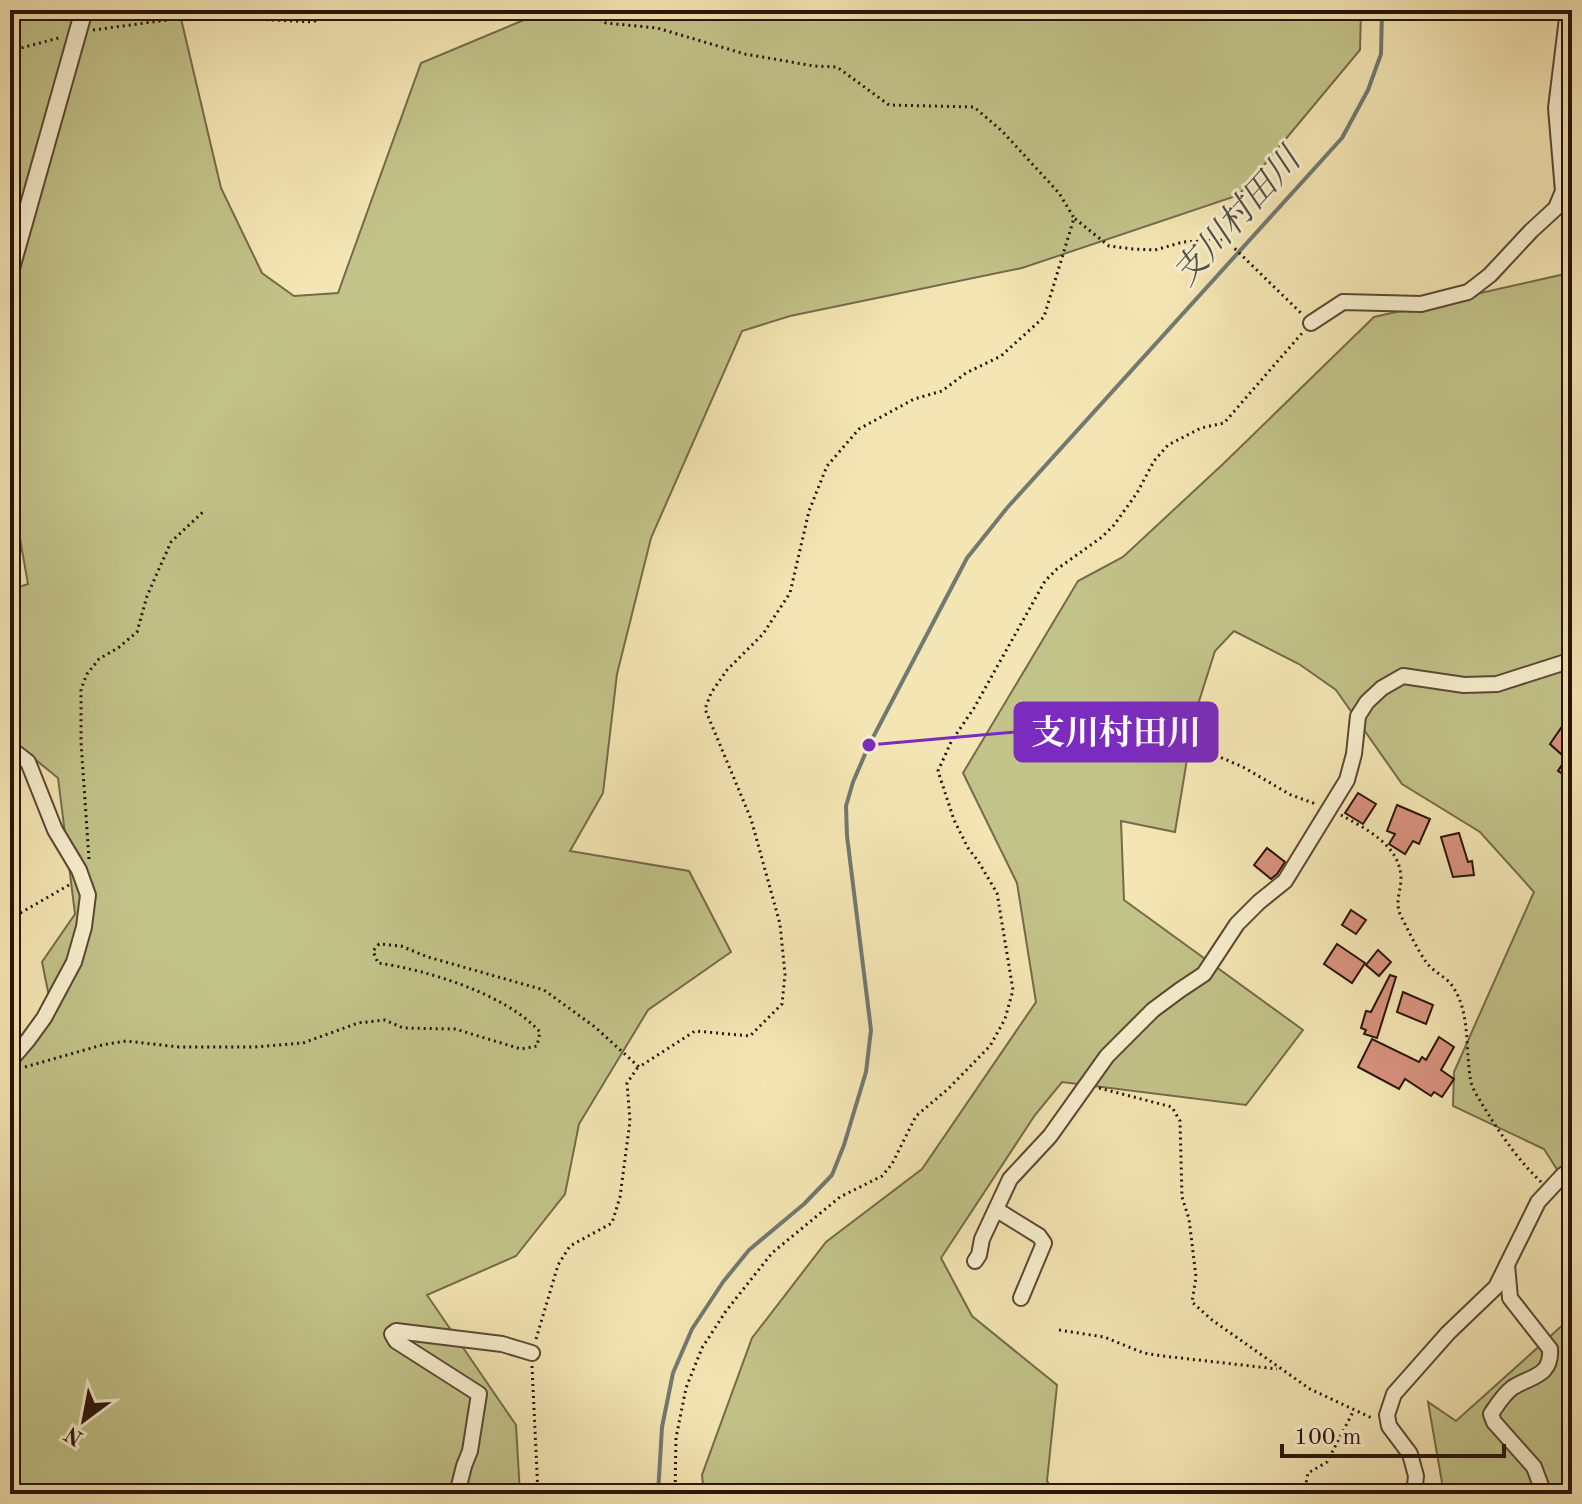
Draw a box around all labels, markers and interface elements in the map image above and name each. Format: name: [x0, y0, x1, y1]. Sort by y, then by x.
water label: 支川村田川: [1166, 138, 1310, 293]
callout: 支川村田川: [1015, 703, 1217, 761]
text: 支川村田川: [1031, 714, 1201, 752]
north arrow: [44, 1380, 124, 1460]
scale bar: [1282, 1408, 1504, 1458]
text: N: [61, 1421, 87, 1449]
text: 100 m: [1294, 1426, 1362, 1450]

